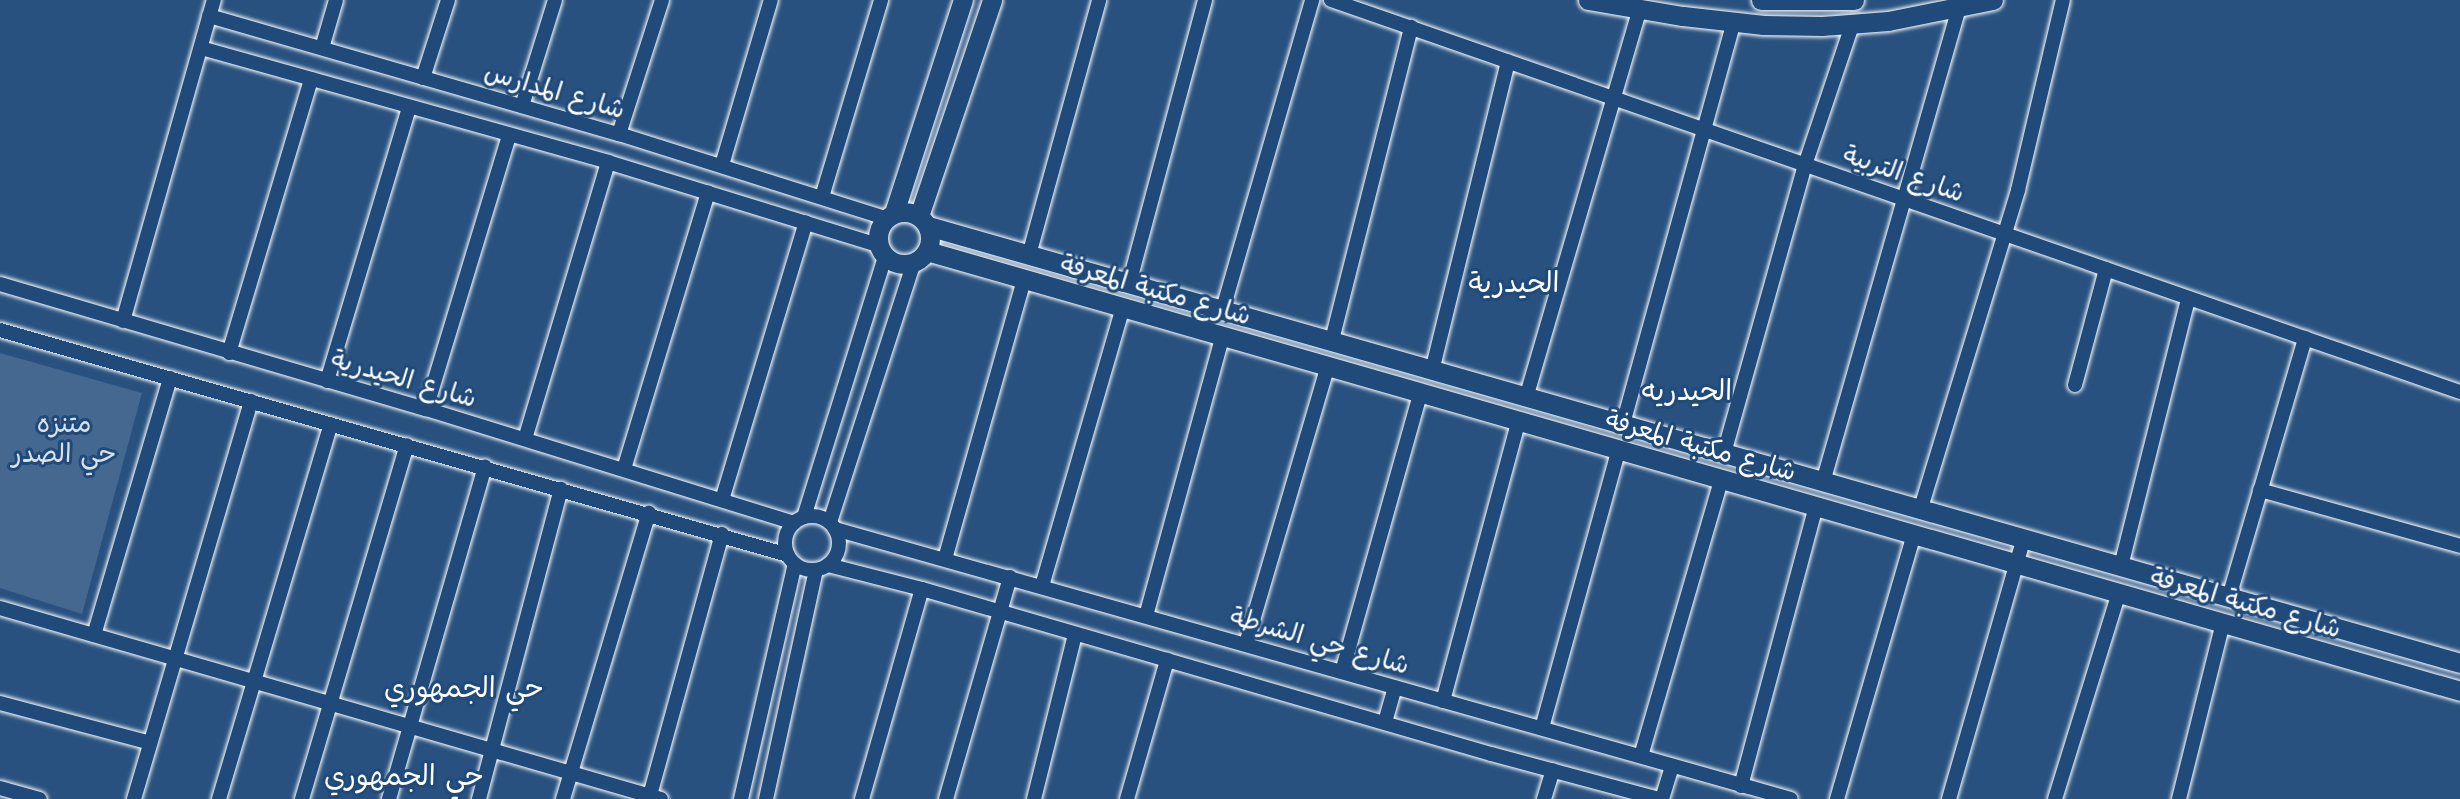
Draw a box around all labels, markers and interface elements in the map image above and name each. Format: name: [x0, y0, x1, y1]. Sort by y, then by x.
street label: شارع المدارس: [481, 55, 629, 125]
street label: شارع التربية: [1839, 138, 1969, 208]
street label: شارع مكتبة المعرفة: [1057, 247, 1255, 331]
district label: الحيدرية: [1469, 265, 1559, 299]
street label: شارع الحيدرية: [328, 342, 480, 414]
district label: الحيدريه: [1642, 373, 1732, 407]
street label: شارع مكتبة المعرفة: [1602, 403, 1800, 487]
park label: متنزه حي الصدر: [12, 407, 116, 468]
street label: شارع مكتبة المعرفة: [2147, 560, 2345, 644]
street label: شارع حي الشرطة: [1227, 600, 1413, 680]
district label: حي الجمهوري: [384, 670, 544, 704]
district label: حي الجمهوري: [324, 758, 484, 792]

